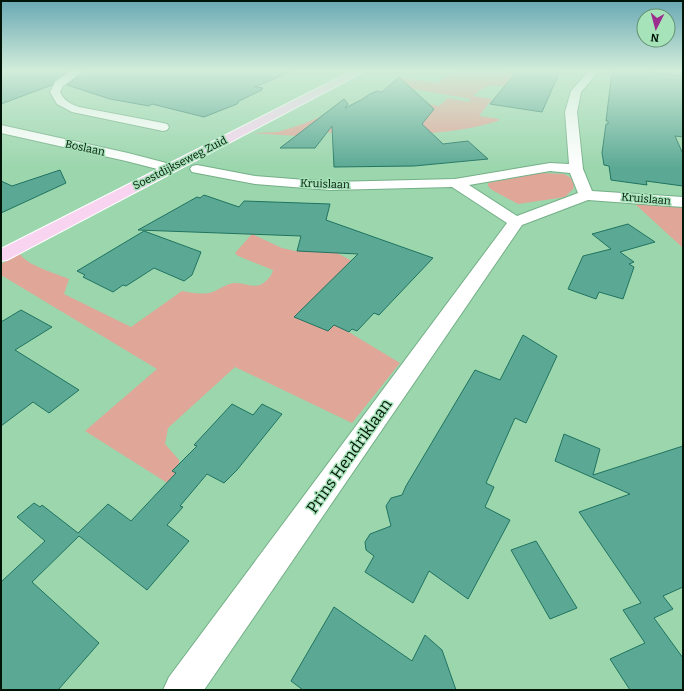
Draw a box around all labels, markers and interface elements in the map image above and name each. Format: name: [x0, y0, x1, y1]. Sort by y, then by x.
north arrow: [636, 8, 676, 48]
text: N: [650, 30, 660, 44]
street label: Soestdijkseweg Zuid: [131, 133, 230, 192]
street label: Boslaan: [64, 137, 106, 159]
street label: Kruislaan: [300, 177, 350, 191]
street label: Kruislaan: [621, 190, 671, 208]
street label: Prins Hendriklaan: [302, 395, 396, 517]

